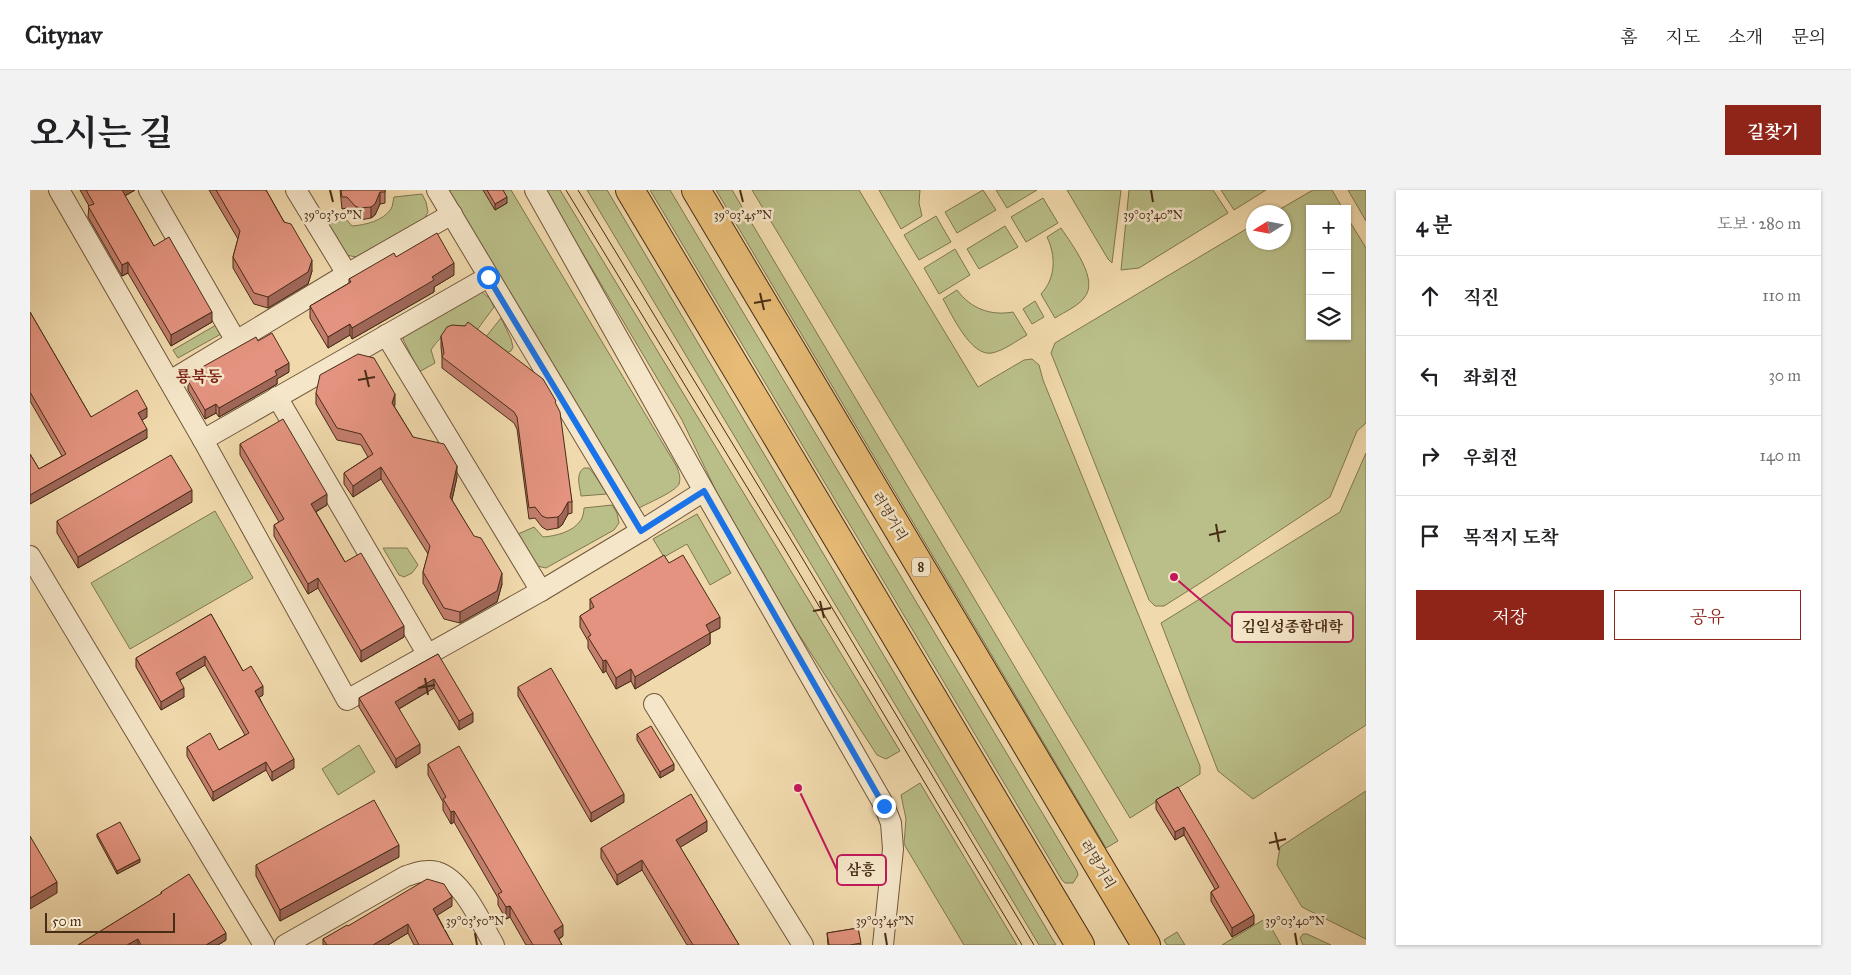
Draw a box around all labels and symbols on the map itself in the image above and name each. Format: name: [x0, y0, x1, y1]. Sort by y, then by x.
north arrow: [1246, 205, 1291, 250]
text: 39°03'50"N: [304, 208, 362, 222]
text: 39°03'45"N: [714, 208, 772, 222]
text: 39°03'40"N: [1123, 208, 1183, 222]
route start: [477, 266, 500, 289]
district label: 룡북동: [176, 367, 223, 386]
street label: 려명거리: [868, 489, 911, 544]
road number: 8: [912, 558, 930, 577]
callout: 김일성종합대학: [1232, 612, 1353, 642]
text: 김일성종합대학: [1241, 618, 1343, 636]
route end: [873, 795, 896, 818]
street label: 려명거리: [1076, 837, 1119, 892]
callout: 삼흥: [837, 855, 886, 885]
text: 삼흥: [847, 861, 876, 879]
scale bar: [45, 910, 175, 933]
text: 39°03'50"N: [446, 914, 504, 928]
text: 39°03'45"N: [856, 914, 914, 928]
text: 39°03'40"N: [1265, 914, 1325, 928]

